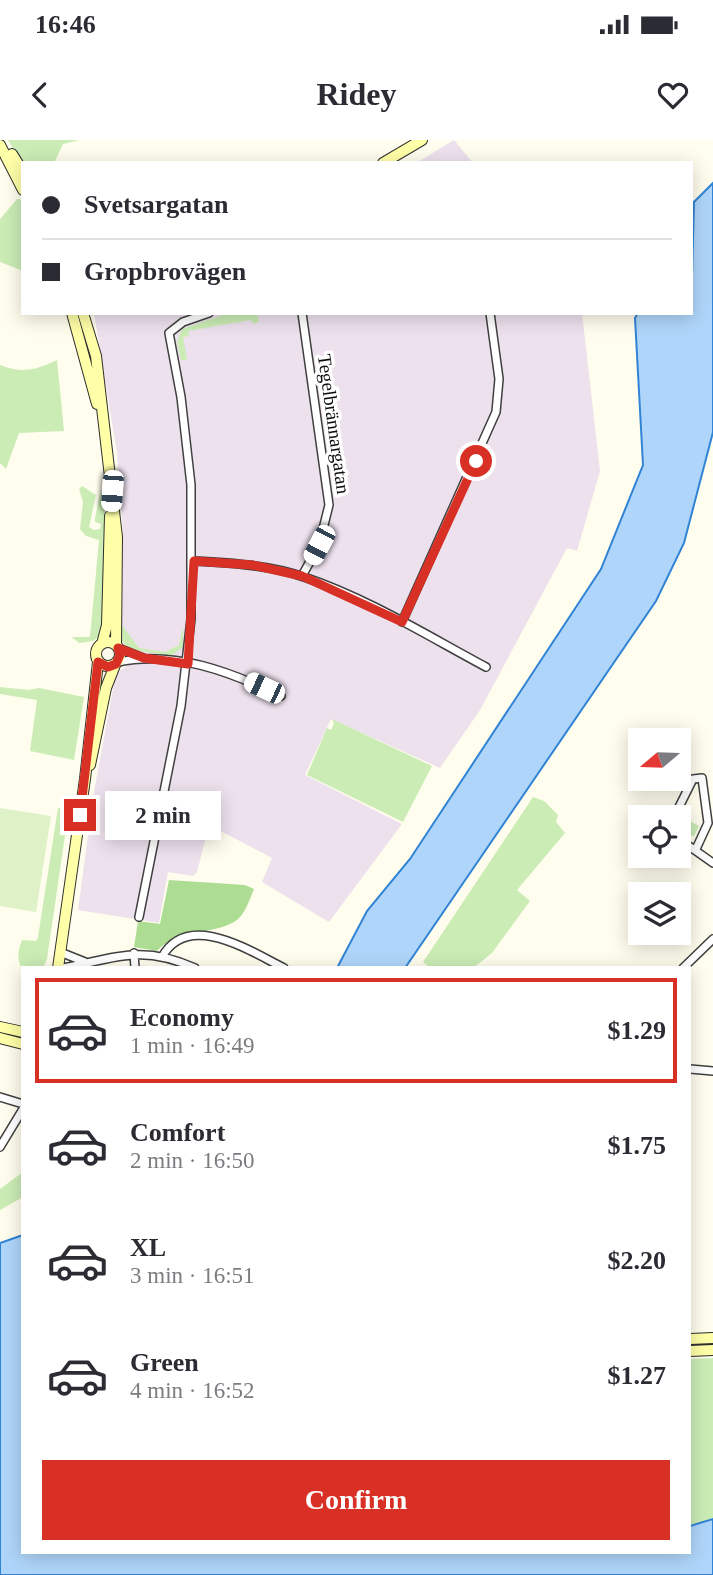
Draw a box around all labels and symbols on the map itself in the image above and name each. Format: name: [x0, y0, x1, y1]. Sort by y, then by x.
street label: Tegelbrännargatan: [314, 353, 354, 496]
route start: [460, 445, 492, 477]
car: [101, 469, 124, 513]
car: [300, 522, 339, 568]
car: [241, 670, 288, 706]
north arrow: [628, 728, 691, 791]
callout: 2 min: [104, 790, 220, 840]
route end: [64, 799, 96, 831]

